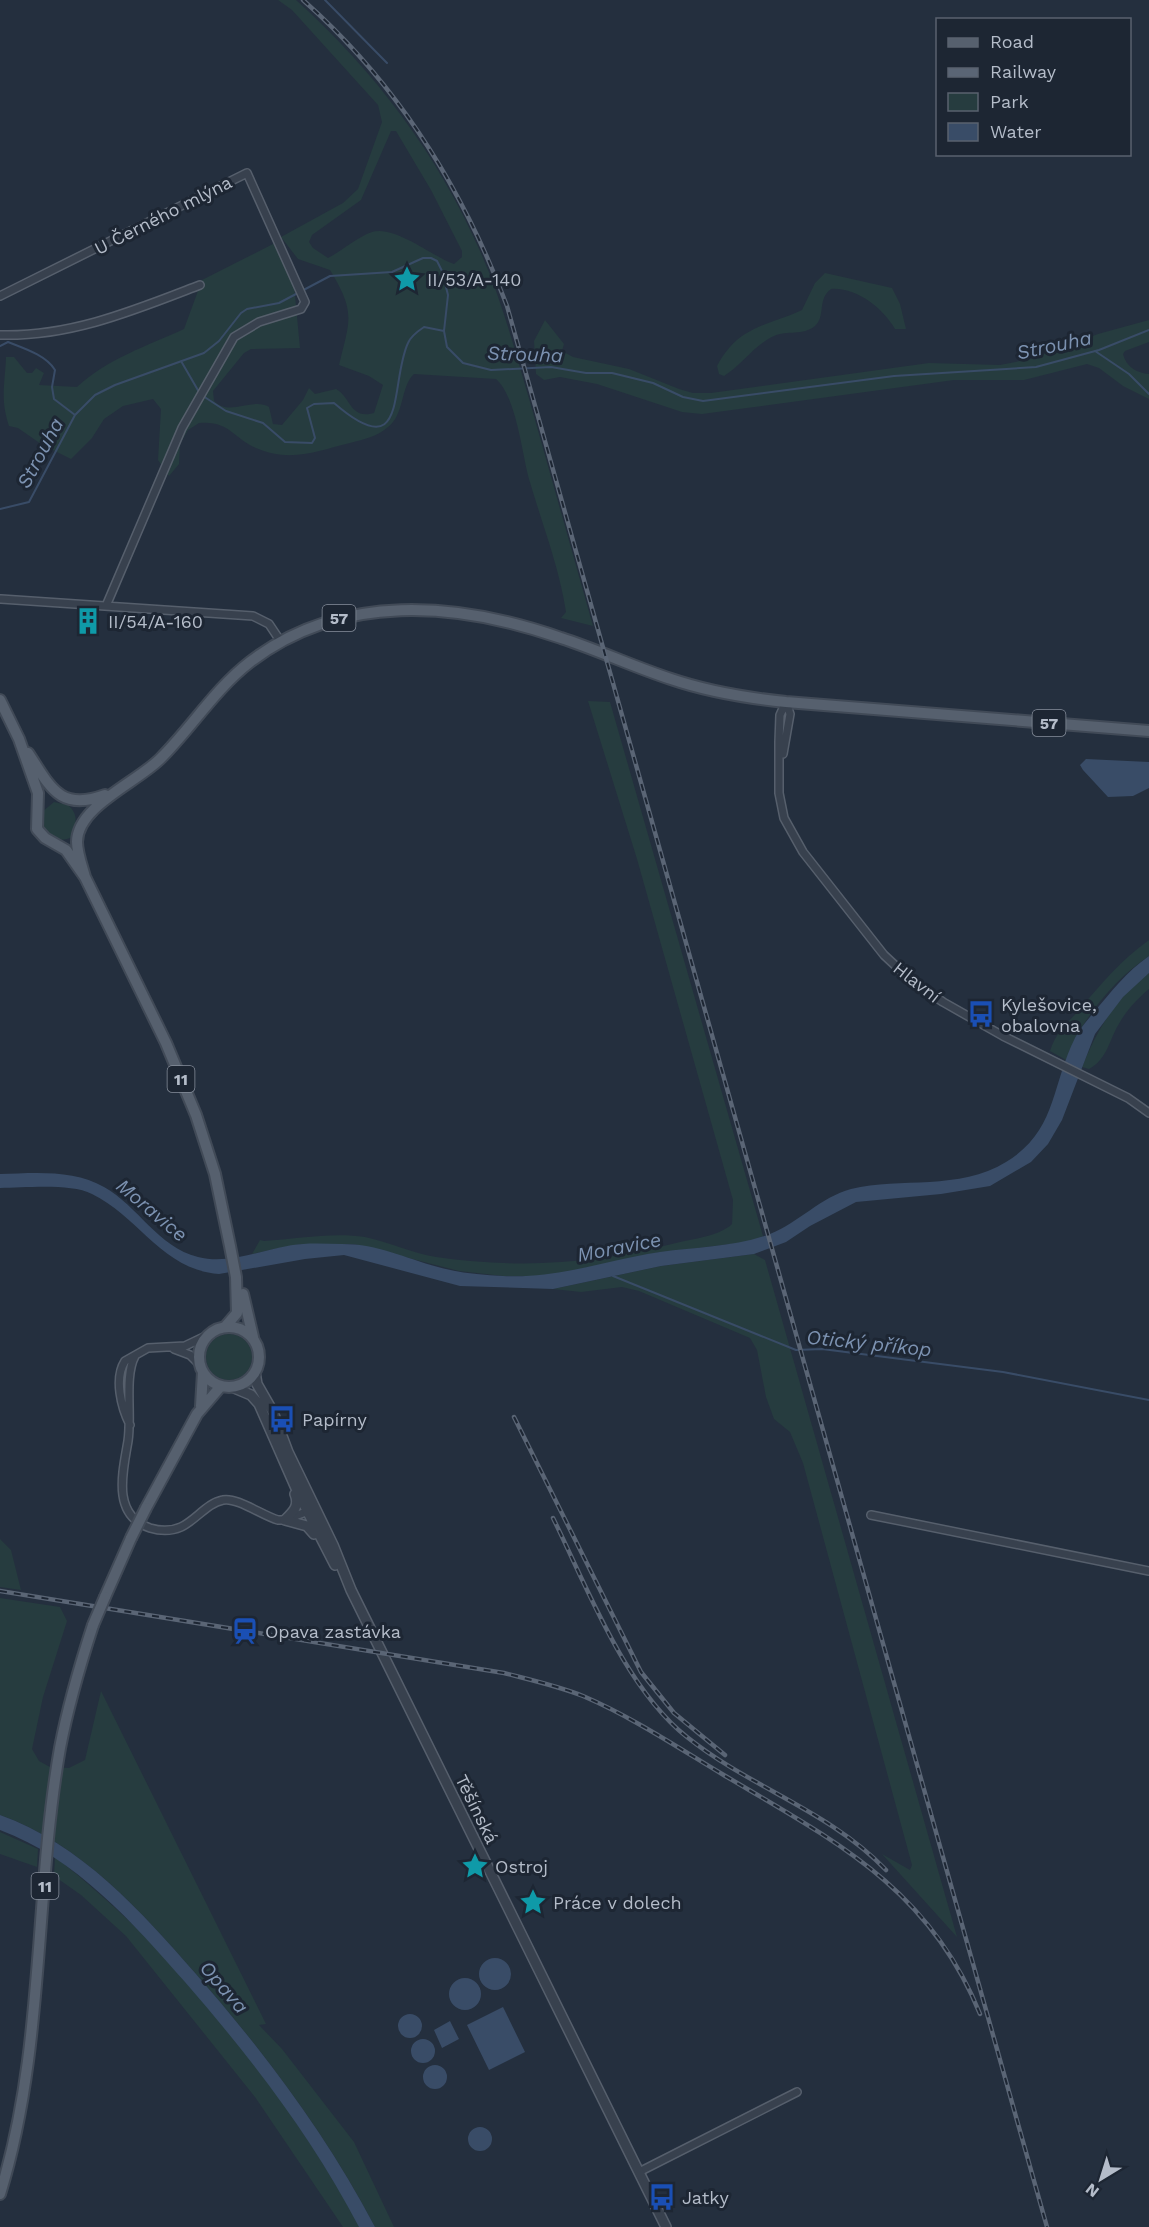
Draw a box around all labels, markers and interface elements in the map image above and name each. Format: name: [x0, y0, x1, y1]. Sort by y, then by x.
legend: [936, 18, 1131, 156]
text: Road: [990, 31, 1034, 52]
text: Railway: [990, 61, 1057, 82]
text: Park: [990, 91, 1029, 112]
text: Water: [990, 121, 1042, 142]
street label: U Černého mlýna: [91, 171, 235, 259]
place icon: II/53/A-140: [392, 264, 422, 294]
place label: II/53/A-140: [427, 269, 521, 290]
water label: Strouha: [1014, 325, 1094, 365]
water label: Strouha: [486, 341, 564, 367]
water label: Strouha: [12, 414, 68, 492]
road number: 57: [322, 605, 356, 631]
building icon: II/54/A-160: [73, 606, 103, 636]
place label: II/54/A-160: [108, 611, 203, 632]
road number: 57: [1032, 710, 1066, 736]
street label: Hlavní: [889, 957, 945, 1007]
place label: Kylešovice, obalovna: [1001, 994, 1097, 1036]
bus stop icon: Kylešovice, obalovna: [966, 999, 996, 1029]
road number: 11: [168, 1066, 195, 1092]
water label: Moravice: [112, 1173, 192, 1247]
water label: Moravice: [575, 1227, 663, 1267]
water label: Otický příkop: [805, 1324, 933, 1362]
bus stop icon: Papírny: [267, 1404, 297, 1434]
place label: Papírny: [302, 1409, 367, 1430]
station icon: Opava zastávka: [230, 1616, 260, 1646]
place label: Opava zastávka: [265, 1621, 401, 1642]
street label: Těšínská: [451, 1771, 503, 1847]
place icon: Ostroj: [460, 1851, 490, 1881]
place label: Ostroj: [495, 1856, 548, 1877]
road number: 11: [32, 1873, 58, 1899]
place icon: Práce v dolech: [518, 1887, 548, 1917]
place label: Práce v dolech: [553, 1892, 682, 1913]
water label: Opava: [195, 1956, 253, 2018]
north arrow: [1071, 2149, 1131, 2209]
text: N: [1082, 2179, 1103, 2202]
bus stop icon: Jatky: [647, 2182, 677, 2212]
place label: Jatky: [682, 2187, 729, 2208]

